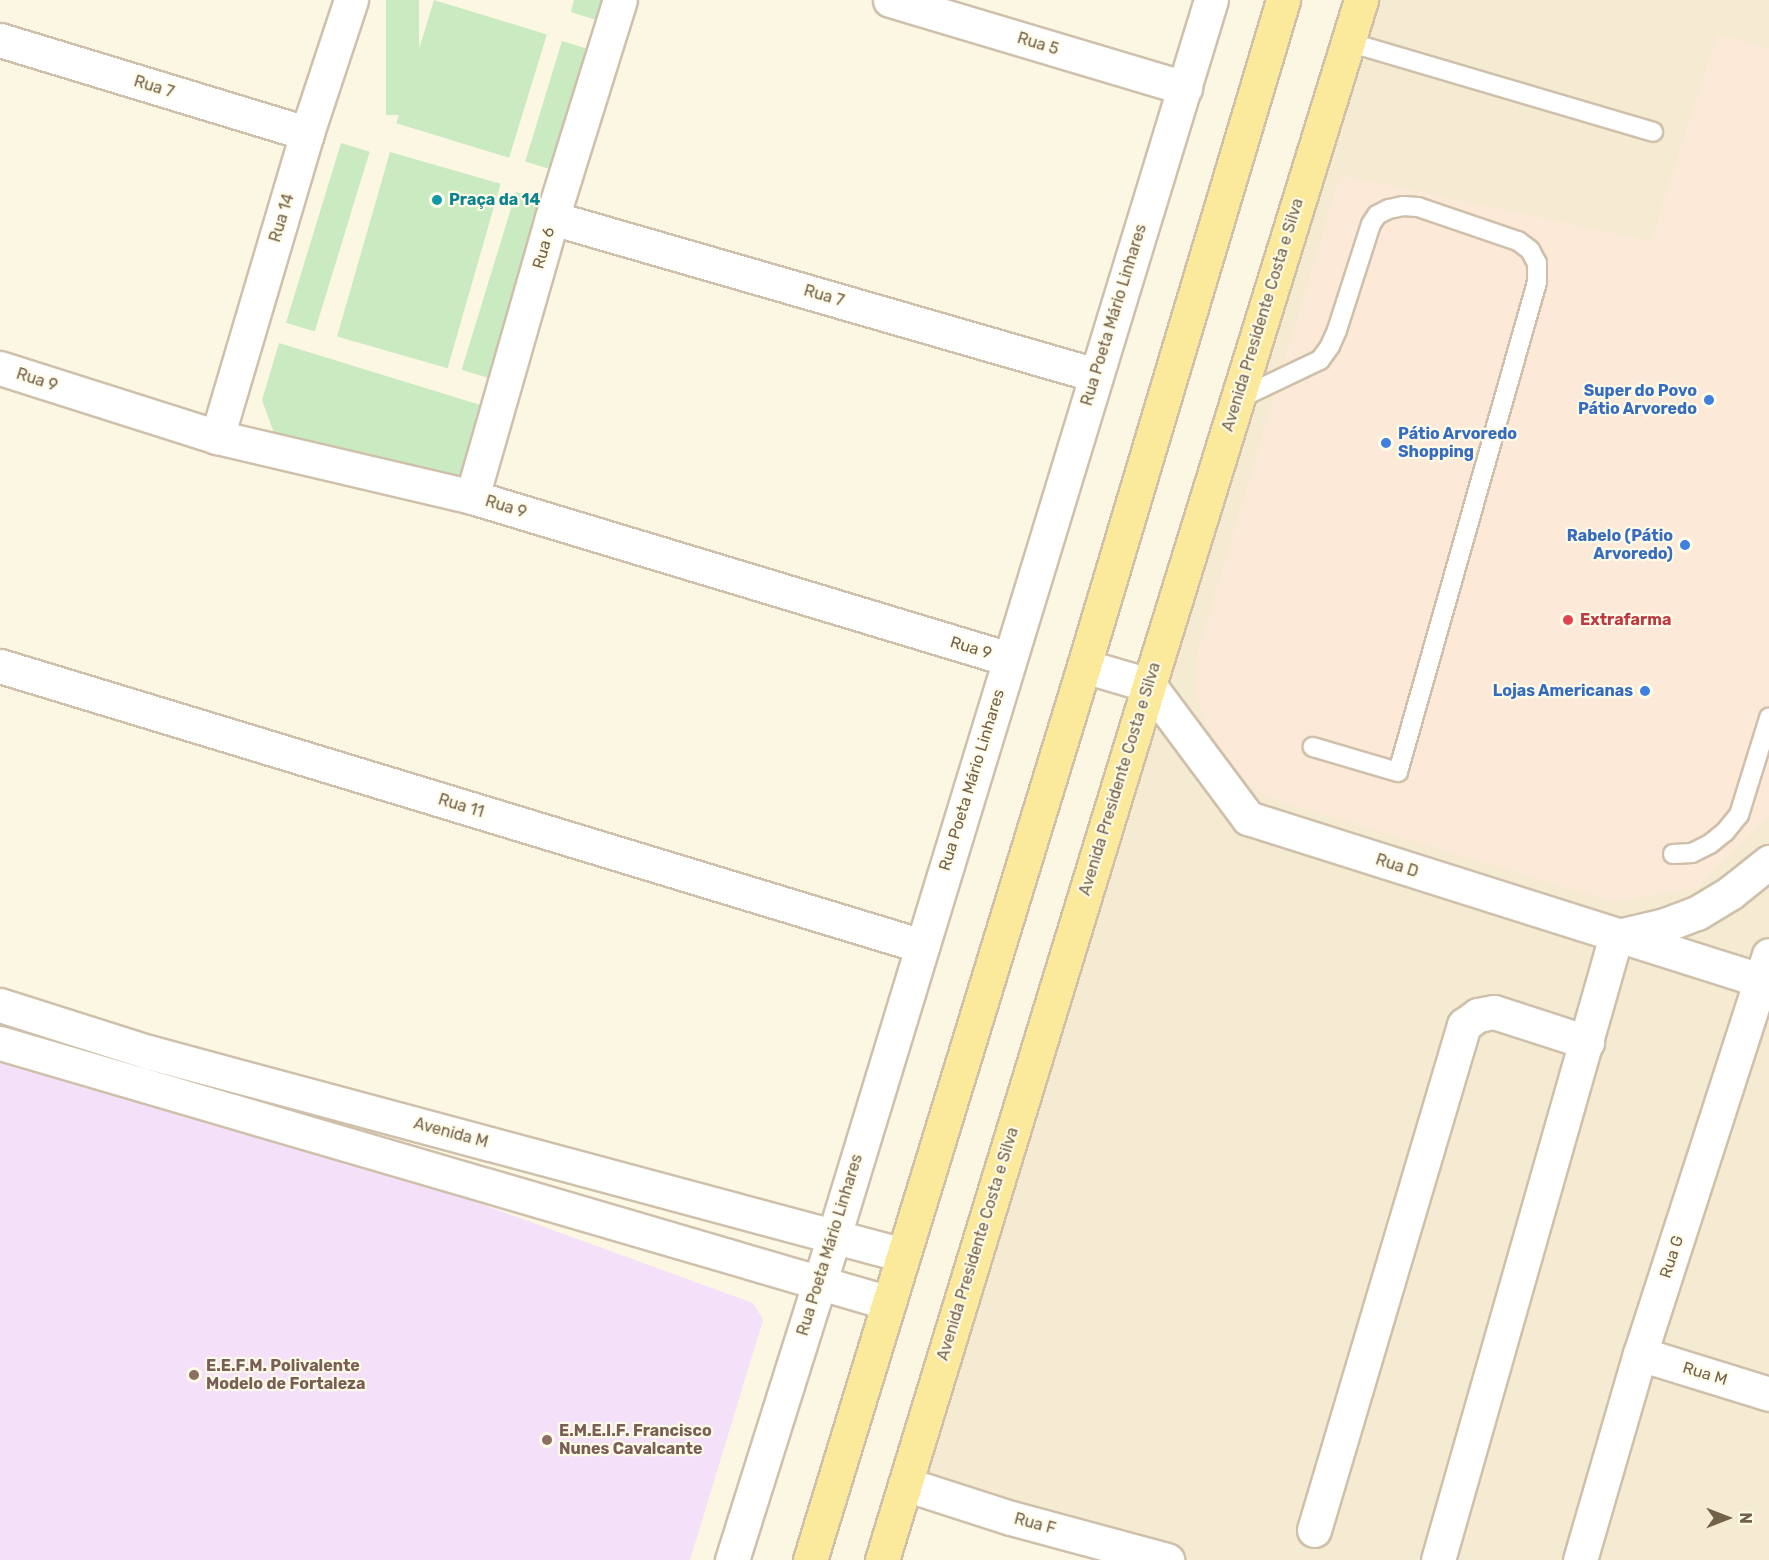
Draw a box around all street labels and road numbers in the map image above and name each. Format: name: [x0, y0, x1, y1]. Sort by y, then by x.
street label: Rua 5: [1015, 29, 1061, 59]
street label: Rua 7: [132, 72, 176, 102]
street label: Rua 14: [266, 191, 298, 245]
street label: Avenida Presidente Costa e Silva: [1218, 196, 1308, 434]
street label: Rua Poeta Mário Linhares: [1077, 222, 1151, 408]
street label: Rua 6: [529, 225, 559, 271]
street label: Rua 7: [802, 281, 846, 311]
street label: Rua 9: [14, 364, 60, 396]
street label: Rua 9: [483, 492, 529, 522]
street label: Rua 9: [948, 633, 994, 663]
street label: Avenida Presidente Costa e Silva: [1075, 660, 1165, 898]
street label: Rua Poeta Mário Linhares: [935, 687, 1009, 873]
street label: Rua 11: [436, 790, 486, 822]
street label: Rua D: [1373, 850, 1421, 882]
street label: Avenida M: [412, 1114, 490, 1152]
street label: Avenida Presidente Costa e Silva: [933, 1125, 1023, 1363]
street label: Rua Poeta Mário Linhares: [793, 1152, 867, 1338]
street label: Rua G: [1656, 1233, 1688, 1281]
street label: Rua M: [1680, 1358, 1730, 1390]
street label: Rua F: [1012, 1509, 1058, 1539]

